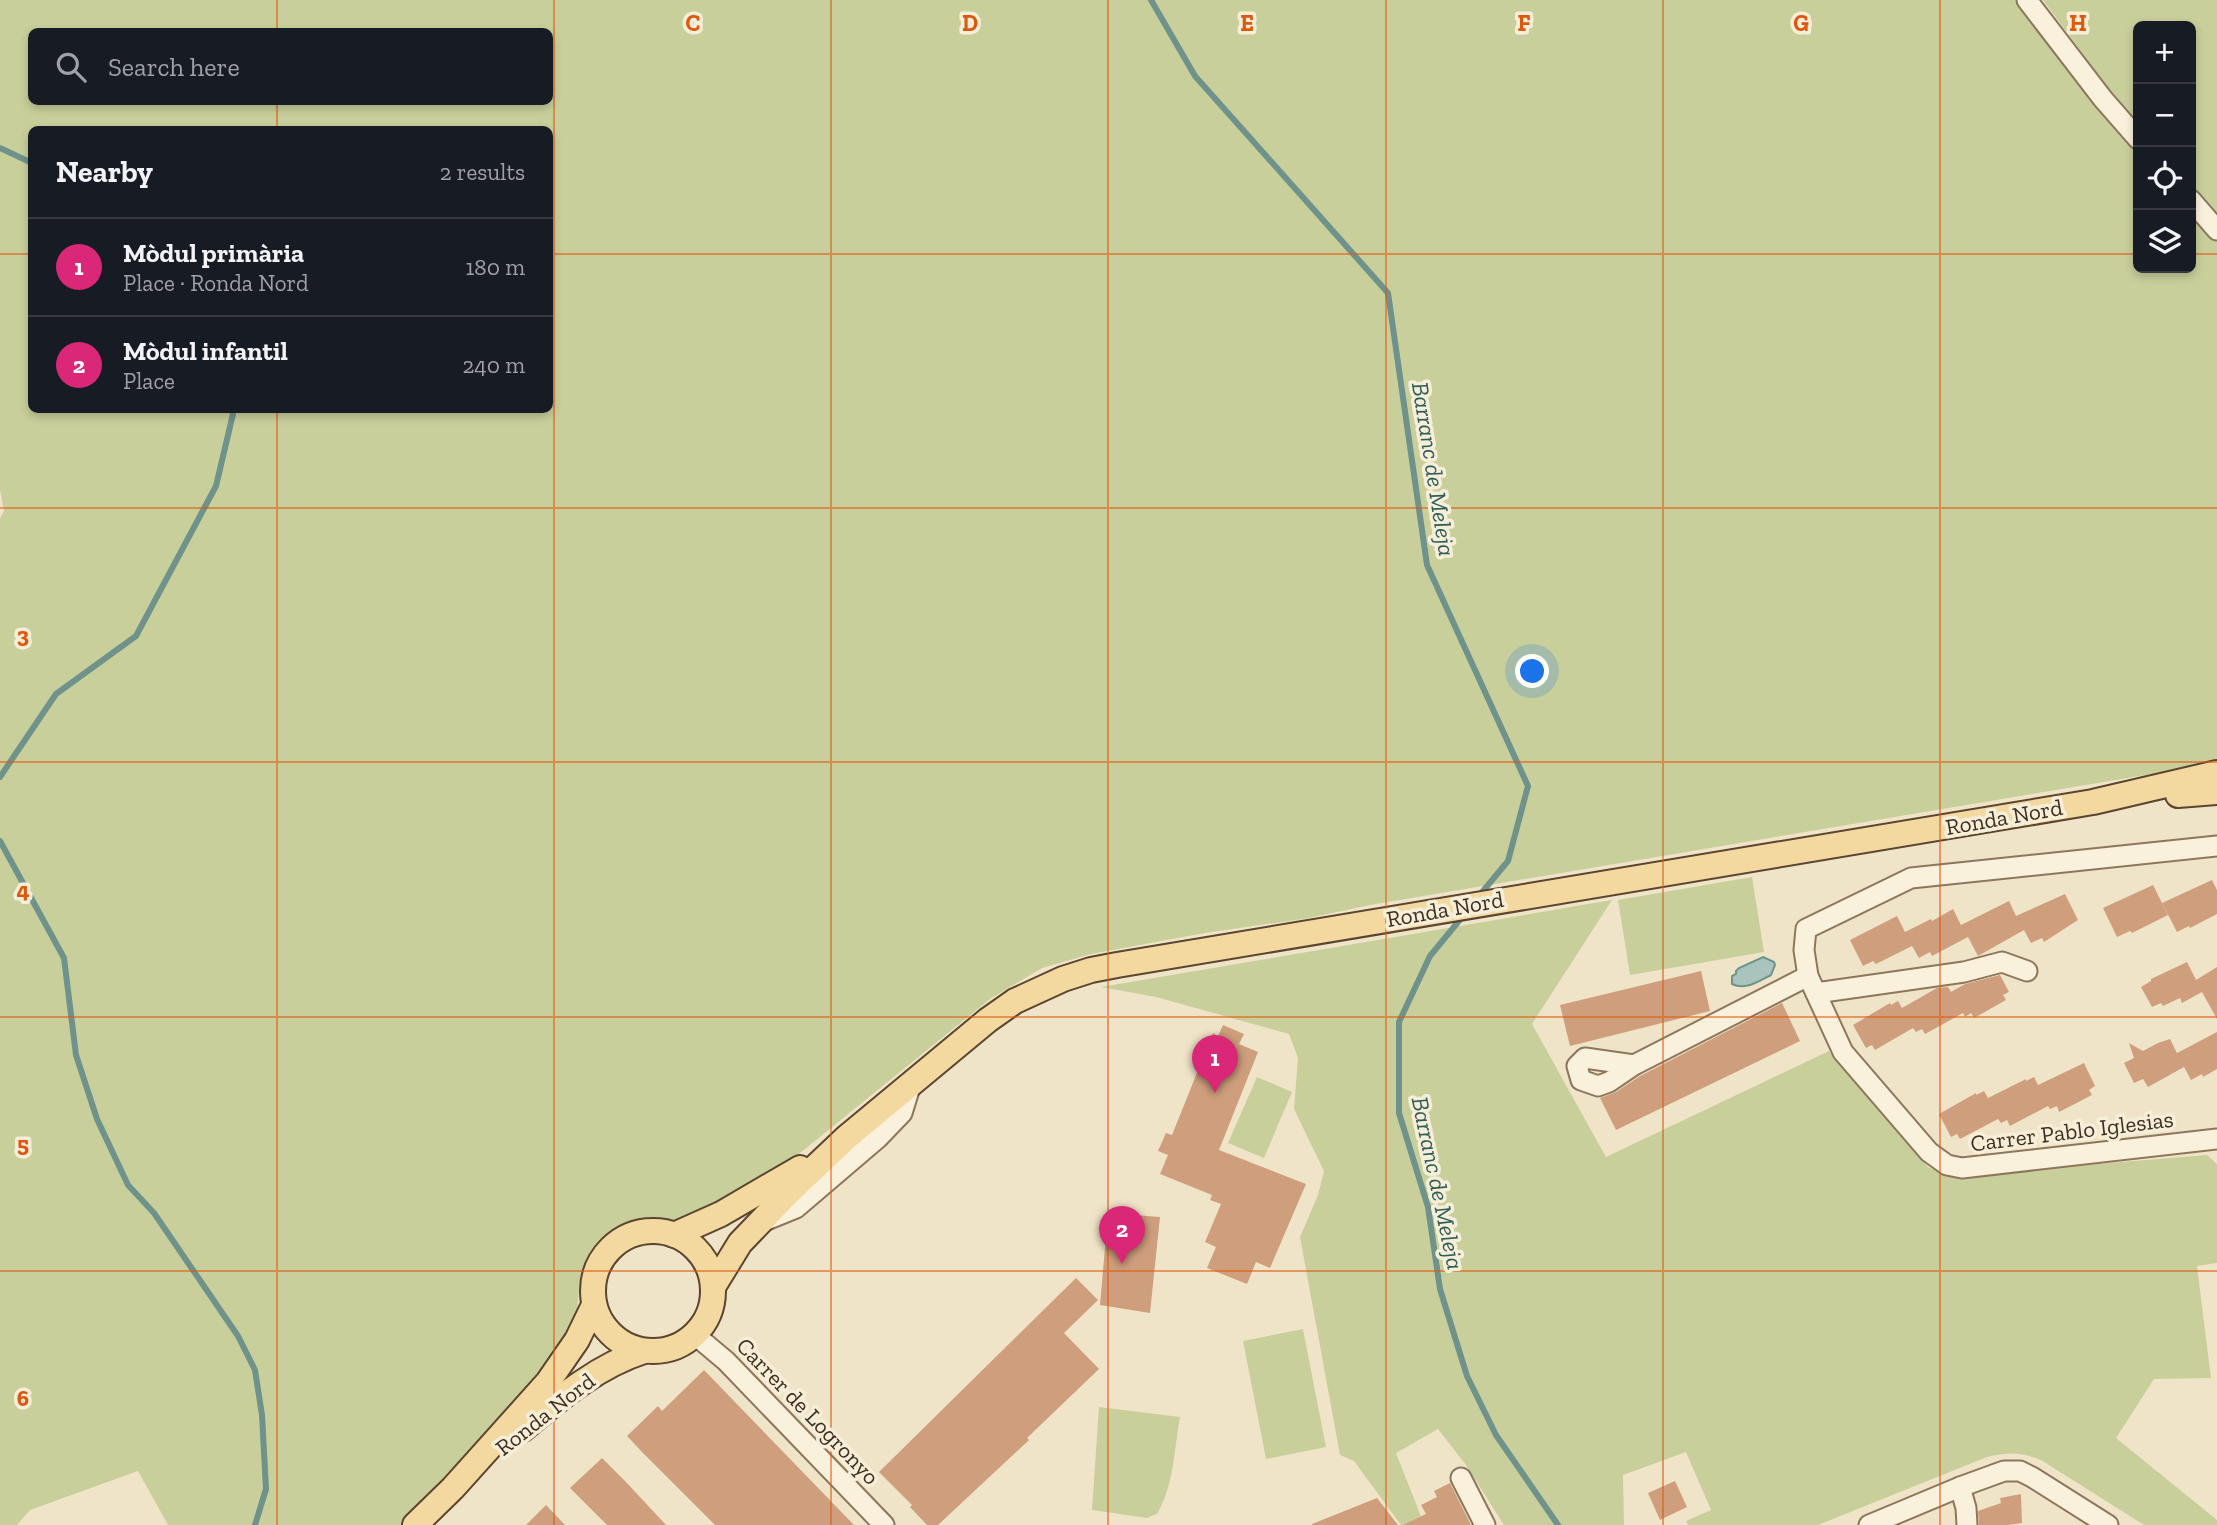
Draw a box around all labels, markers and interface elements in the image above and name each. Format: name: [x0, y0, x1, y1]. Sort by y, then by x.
text: C: [686, 9, 700, 37]
text: D: [962, 9, 978, 37]
text: E: [1240, 9, 1254, 37]
text: F: [1517, 9, 1531, 37]
text: G: [1793, 9, 1809, 37]
text: H: [2069, 9, 2087, 37]
map controls: [2133, 21, 2196, 273]
button: +: [2133, 21, 2196, 84]
search box: [28, 28, 553, 105]
icon: search: [52, 48, 90, 86]
text: Search here: [108, 51, 240, 83]
button: −: [2133, 84, 2196, 147]
button: locate: [2133, 147, 2196, 210]
text: Nearby: [56, 154, 153, 190]
text: 2 results: [440, 158, 525, 186]
button: layers: [2133, 210, 2196, 273]
text: Mòdul primària: [123, 237, 304, 269]
text: 1: [74, 253, 84, 281]
text: 180 m: [465, 253, 525, 281]
text: Place · Ronda Nord: [123, 269, 309, 297]
text: Mòdul infantil: [123, 335, 288, 367]
text: 2: [73, 351, 85, 379]
text: 240 m: [462, 351, 525, 379]
text: Place: [123, 367, 175, 395]
water label: Barranc de Meleja: [1406, 380, 1462, 558]
text: 3: [17, 621, 29, 649]
your location: [1515, 654, 1549, 688]
street label: Ronda Nord: [1943, 793, 2065, 841]
text: 4: [16, 876, 30, 904]
street label: Ronda Nord: [1384, 885, 1506, 933]
pin: 1: [1192, 1035, 1238, 1093]
water label: Barranc de Meleja: [1406, 1094, 1470, 1272]
street label: Carrer Pablo Iglesias: [1969, 1105, 2175, 1157]
text: 5: [17, 1130, 29, 1158]
pin: 2: [1099, 1206, 1145, 1264]
street label: Carrer de Logronyo: [731, 1332, 885, 1490]
street label: Ronda Nord: [490, 1366, 601, 1461]
text: 6: [17, 1384, 29, 1412]

